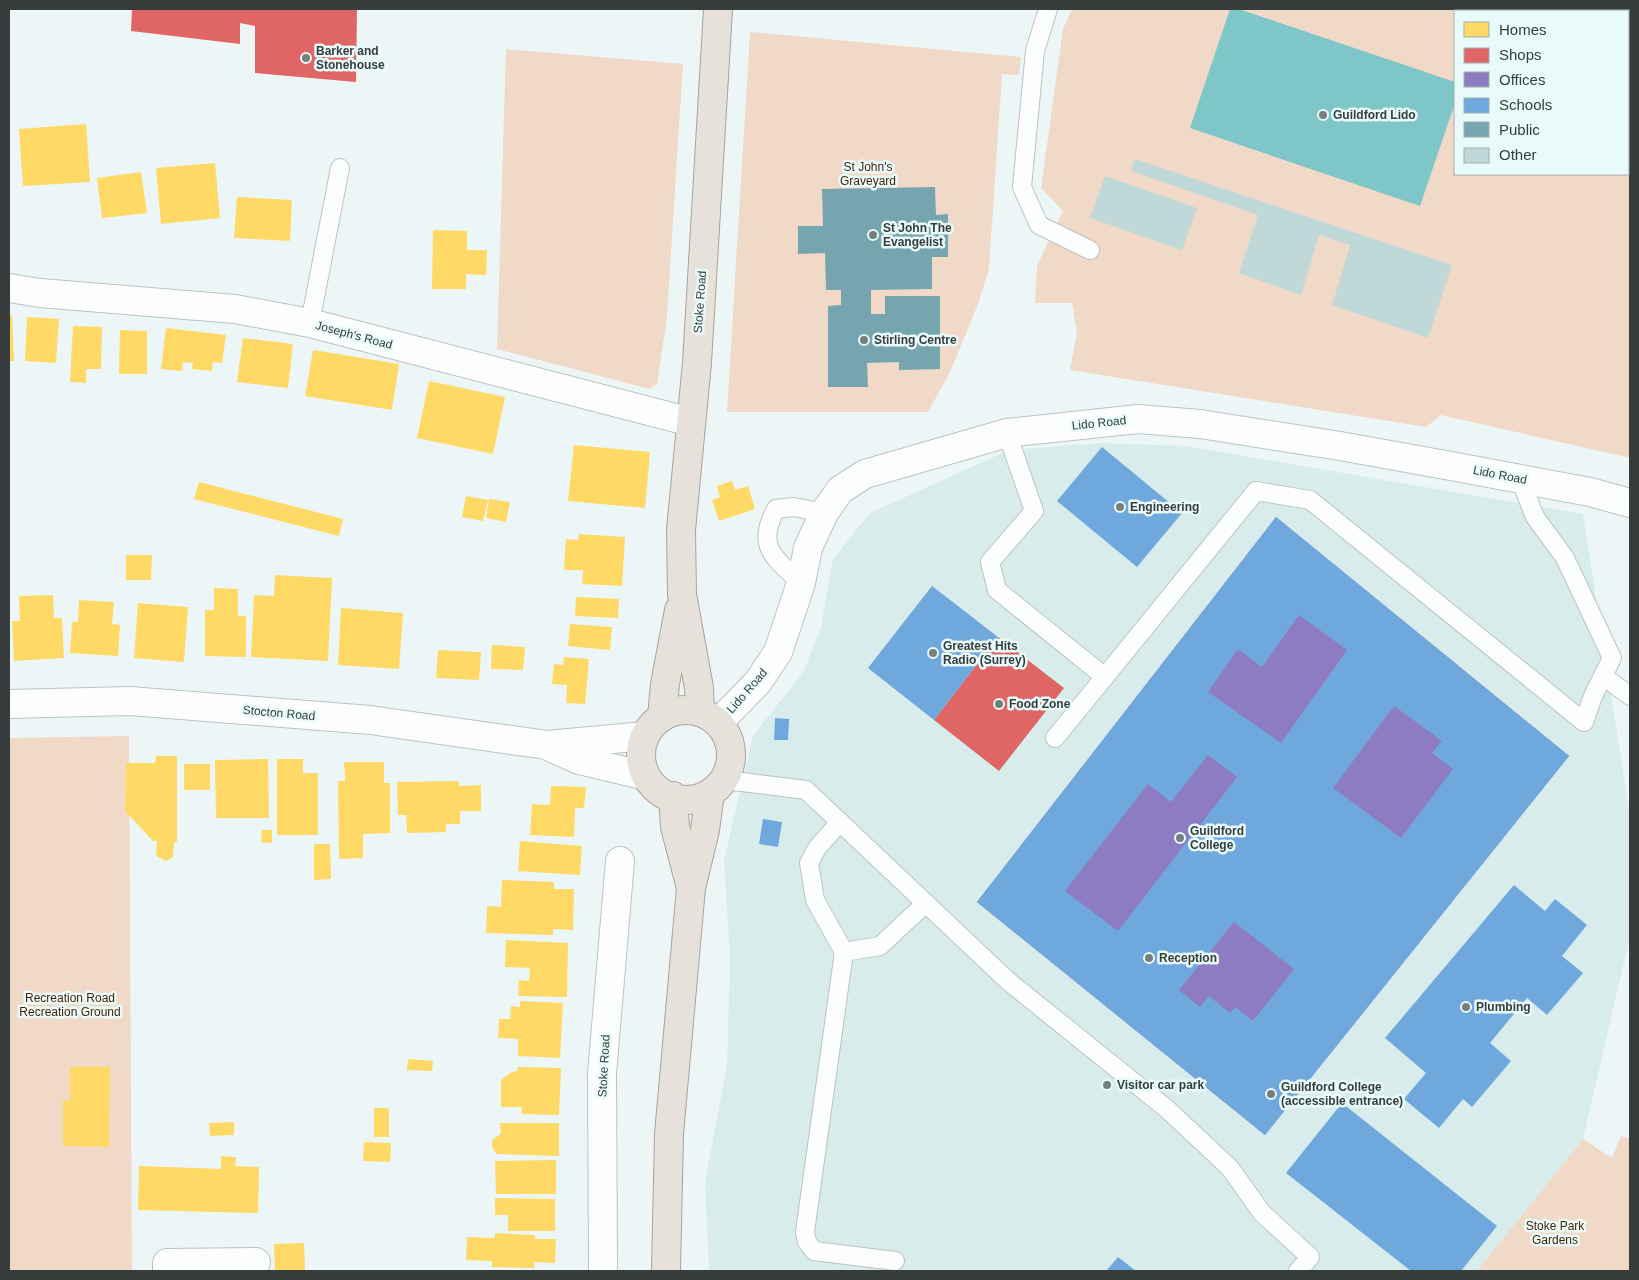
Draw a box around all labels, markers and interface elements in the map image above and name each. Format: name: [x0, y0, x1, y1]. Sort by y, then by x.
legend: [1454, 10, 1629, 175]
text: Homes: [1499, 21, 1547, 38]
place label: Barker and Stonehouse: [316, 44, 385, 72]
text: Shops: [1499, 46, 1542, 63]
marker: Barker and Stonehouse: [300, 52, 312, 64]
text: Offices: [1499, 71, 1545, 88]
text: Schools: [1499, 96, 1552, 113]
place label: Guildford Lido: [1333, 108, 1416, 122]
marker: Guildford Lido: [1317, 109, 1329, 121]
text: Public: [1499, 121, 1540, 138]
text: Other: [1499, 146, 1537, 163]
park label: St John's Graveyard: [840, 160, 896, 188]
place label: St John The Evangelist: [883, 221, 952, 249]
marker: St John The Evangelist: [867, 229, 879, 241]
street label: Stoke Road: [691, 270, 709, 334]
street label: Joseph's Road: [314, 318, 394, 352]
place label: Stirling Centre: [874, 333, 957, 347]
marker: Stirling Centre: [858, 334, 870, 346]
street label: Lido Road: [1071, 413, 1127, 433]
street label: Lido Road: [1472, 463, 1528, 487]
place label: Engineering: [1130, 500, 1199, 514]
marker: Engineering: [1114, 501, 1126, 513]
place label: Greatest Hits Radio (Surrey): [943, 639, 1026, 667]
marker: Greatest Hits Radio (Surrey): [927, 647, 939, 659]
street label: Lido Road: [724, 666, 770, 716]
place label: Food Zone: [1009, 697, 1071, 711]
marker: Food Zone: [993, 698, 1005, 710]
street label: Stocton Road: [242, 703, 316, 723]
place label: Guildford College: [1190, 824, 1244, 852]
marker: Guildford College: [1174, 832, 1186, 844]
place label: Reception: [1159, 951, 1217, 965]
marker: Reception: [1143, 952, 1155, 964]
park label: Recreation Road Recreation Ground: [19, 991, 121, 1019]
place label: Plumbing: [1476, 1000, 1531, 1014]
marker: Plumbing: [1460, 1001, 1472, 1013]
street label: Stoke Road: [595, 1034, 613, 1098]
place label: Visitor car park: [1117, 1078, 1204, 1092]
marker: Visitor car park: [1101, 1079, 1113, 1091]
place label: Guildford College (accessible entrance): [1281, 1080, 1403, 1108]
marker: Guildford College (accessible entrance): [1265, 1088, 1277, 1100]
park label: Stoke Park Gardens: [1526, 1219, 1585, 1247]

